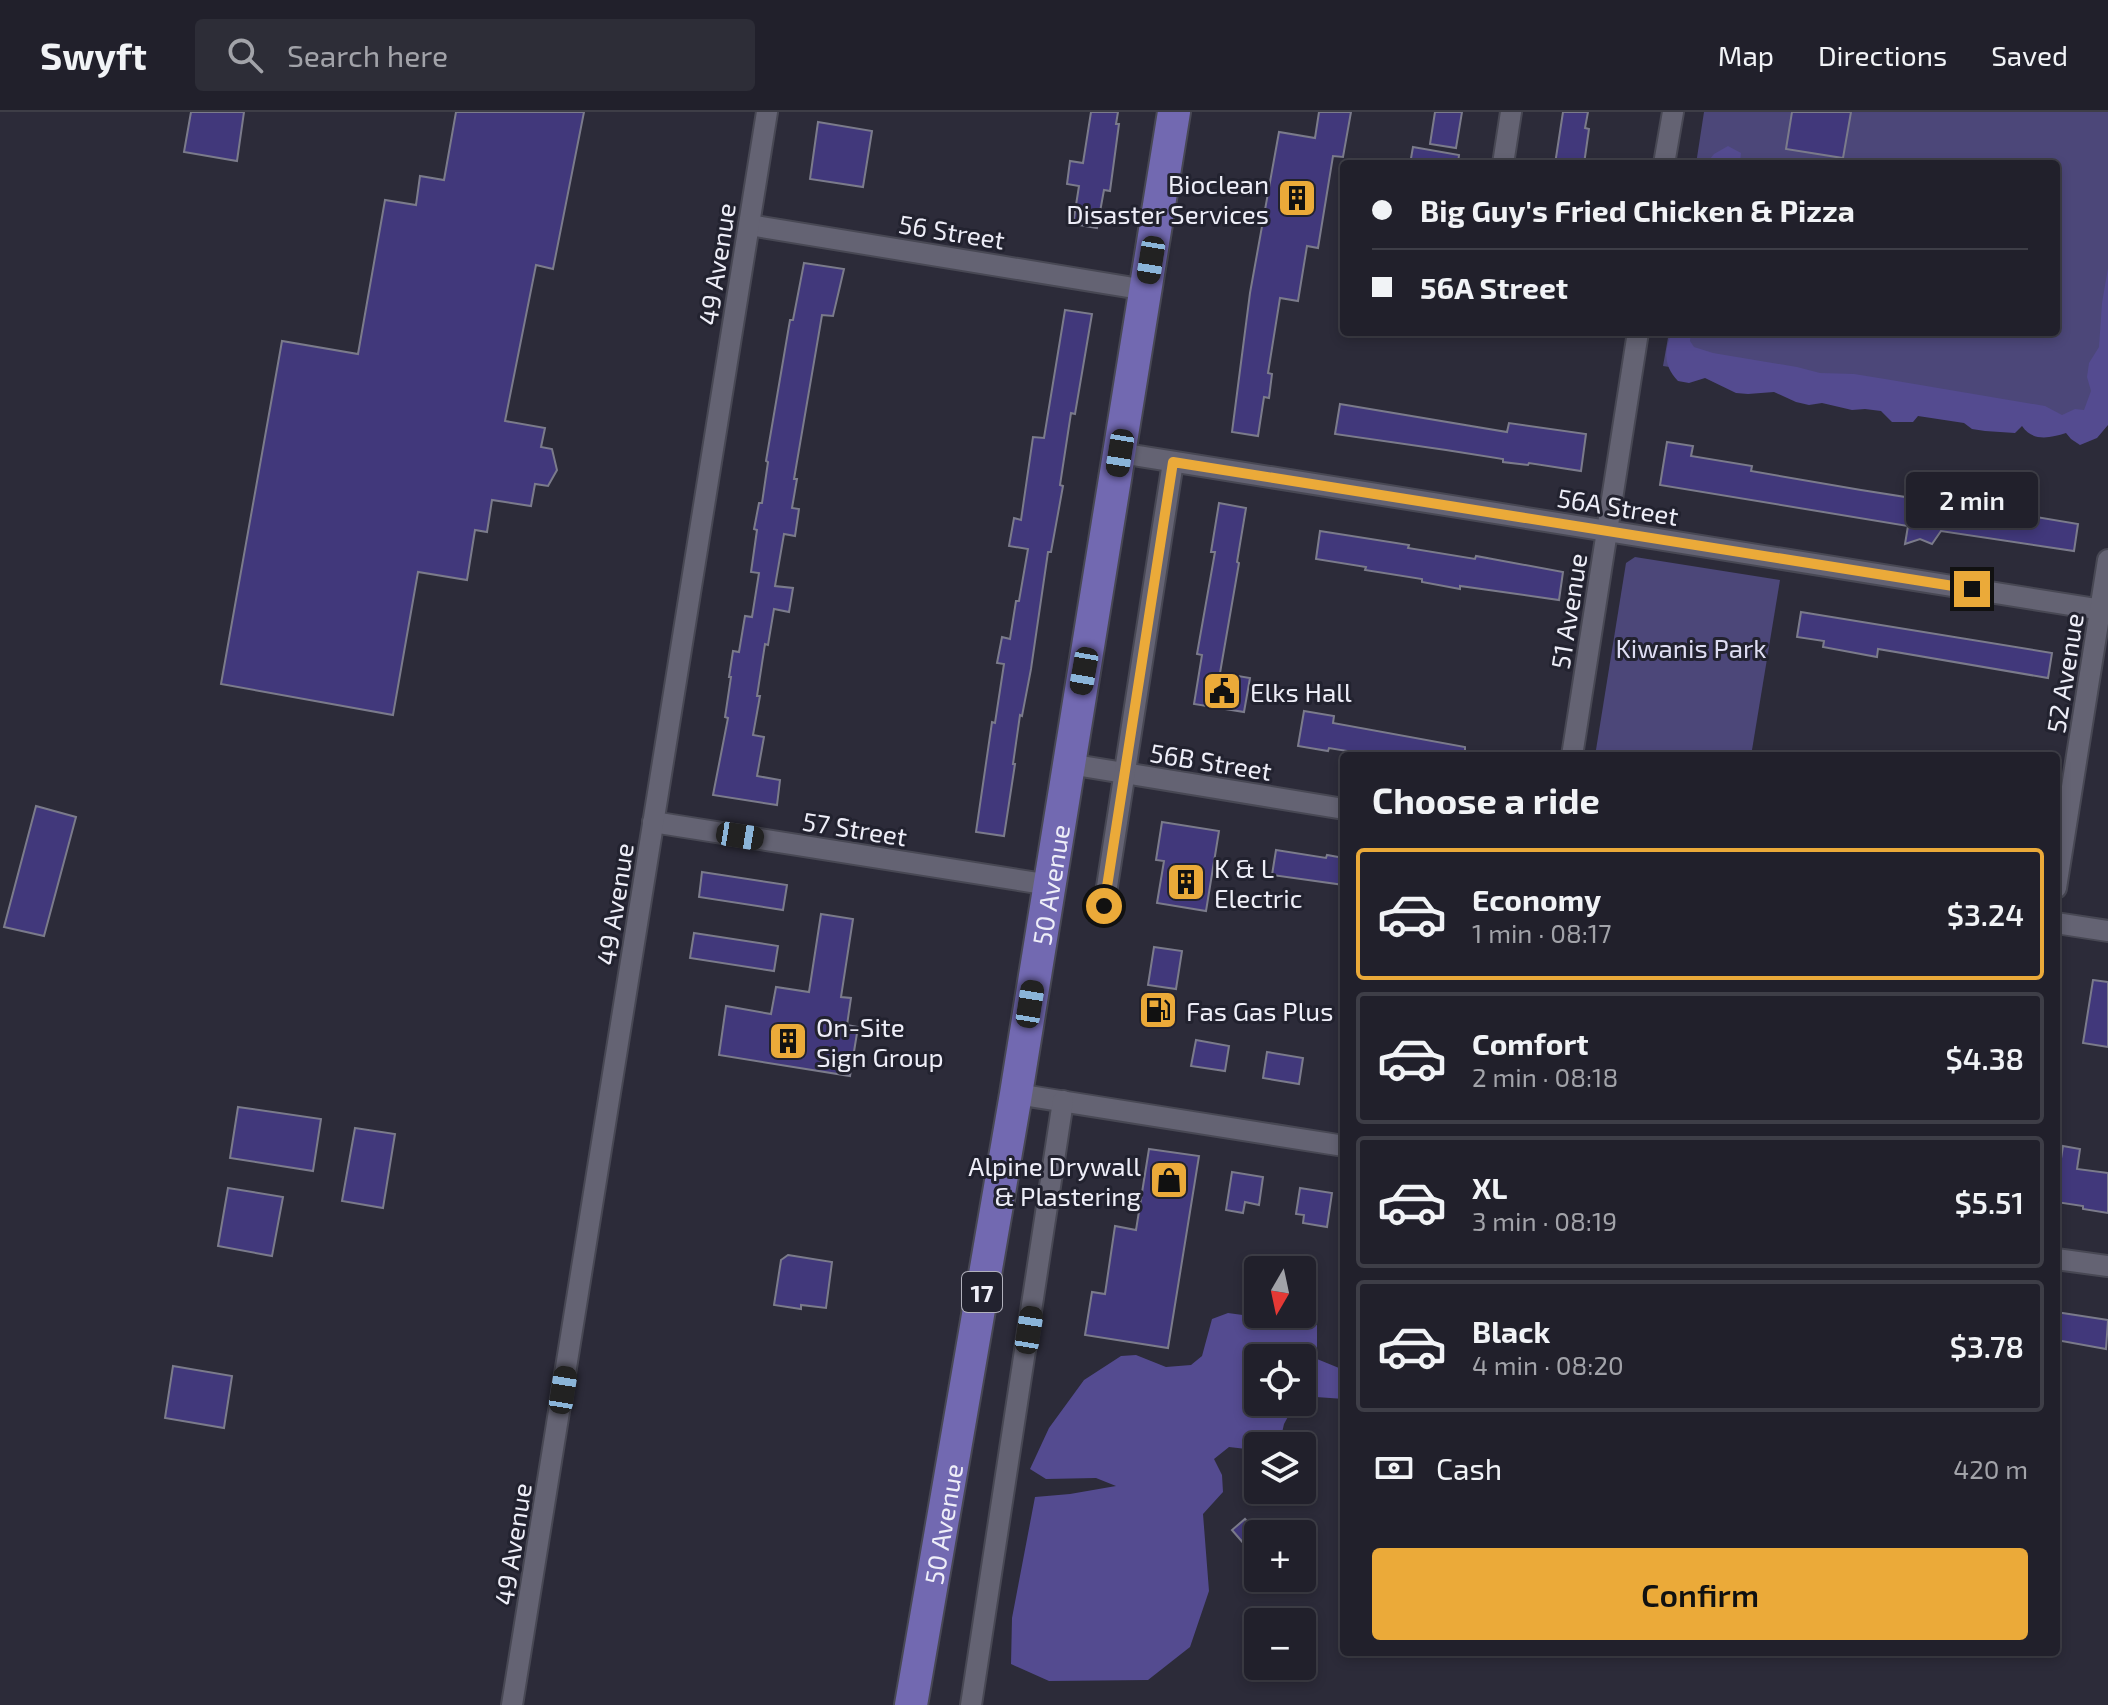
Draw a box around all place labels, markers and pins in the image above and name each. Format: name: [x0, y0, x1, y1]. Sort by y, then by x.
place label: Bioclean Disaster Services: [1066, 168, 1269, 229]
building icon: Bioclean Disaster Services: [1276, 177, 1318, 219]
public building icon: Elks Hall: [1201, 670, 1243, 712]
place label: Elks Hall: [1250, 676, 1352, 707]
place label: K & L Electric: [1214, 852, 1302, 913]
building icon: K & L Electric: [1165, 861, 1207, 903]
fuel station icon: Fas Gas Plus: [1137, 989, 1179, 1031]
place label: Fas Gas Plus: [1186, 995, 1333, 1026]
place label: On-Site Sign Group: [816, 1011, 944, 1072]
building icon: On-Site Sign Group: [767, 1020, 809, 1062]
place label: Alpine Drywall & Plastering: [968, 1150, 1141, 1211]
shop icon: Alpine Drywall & Plastering: [1148, 1159, 1190, 1201]

